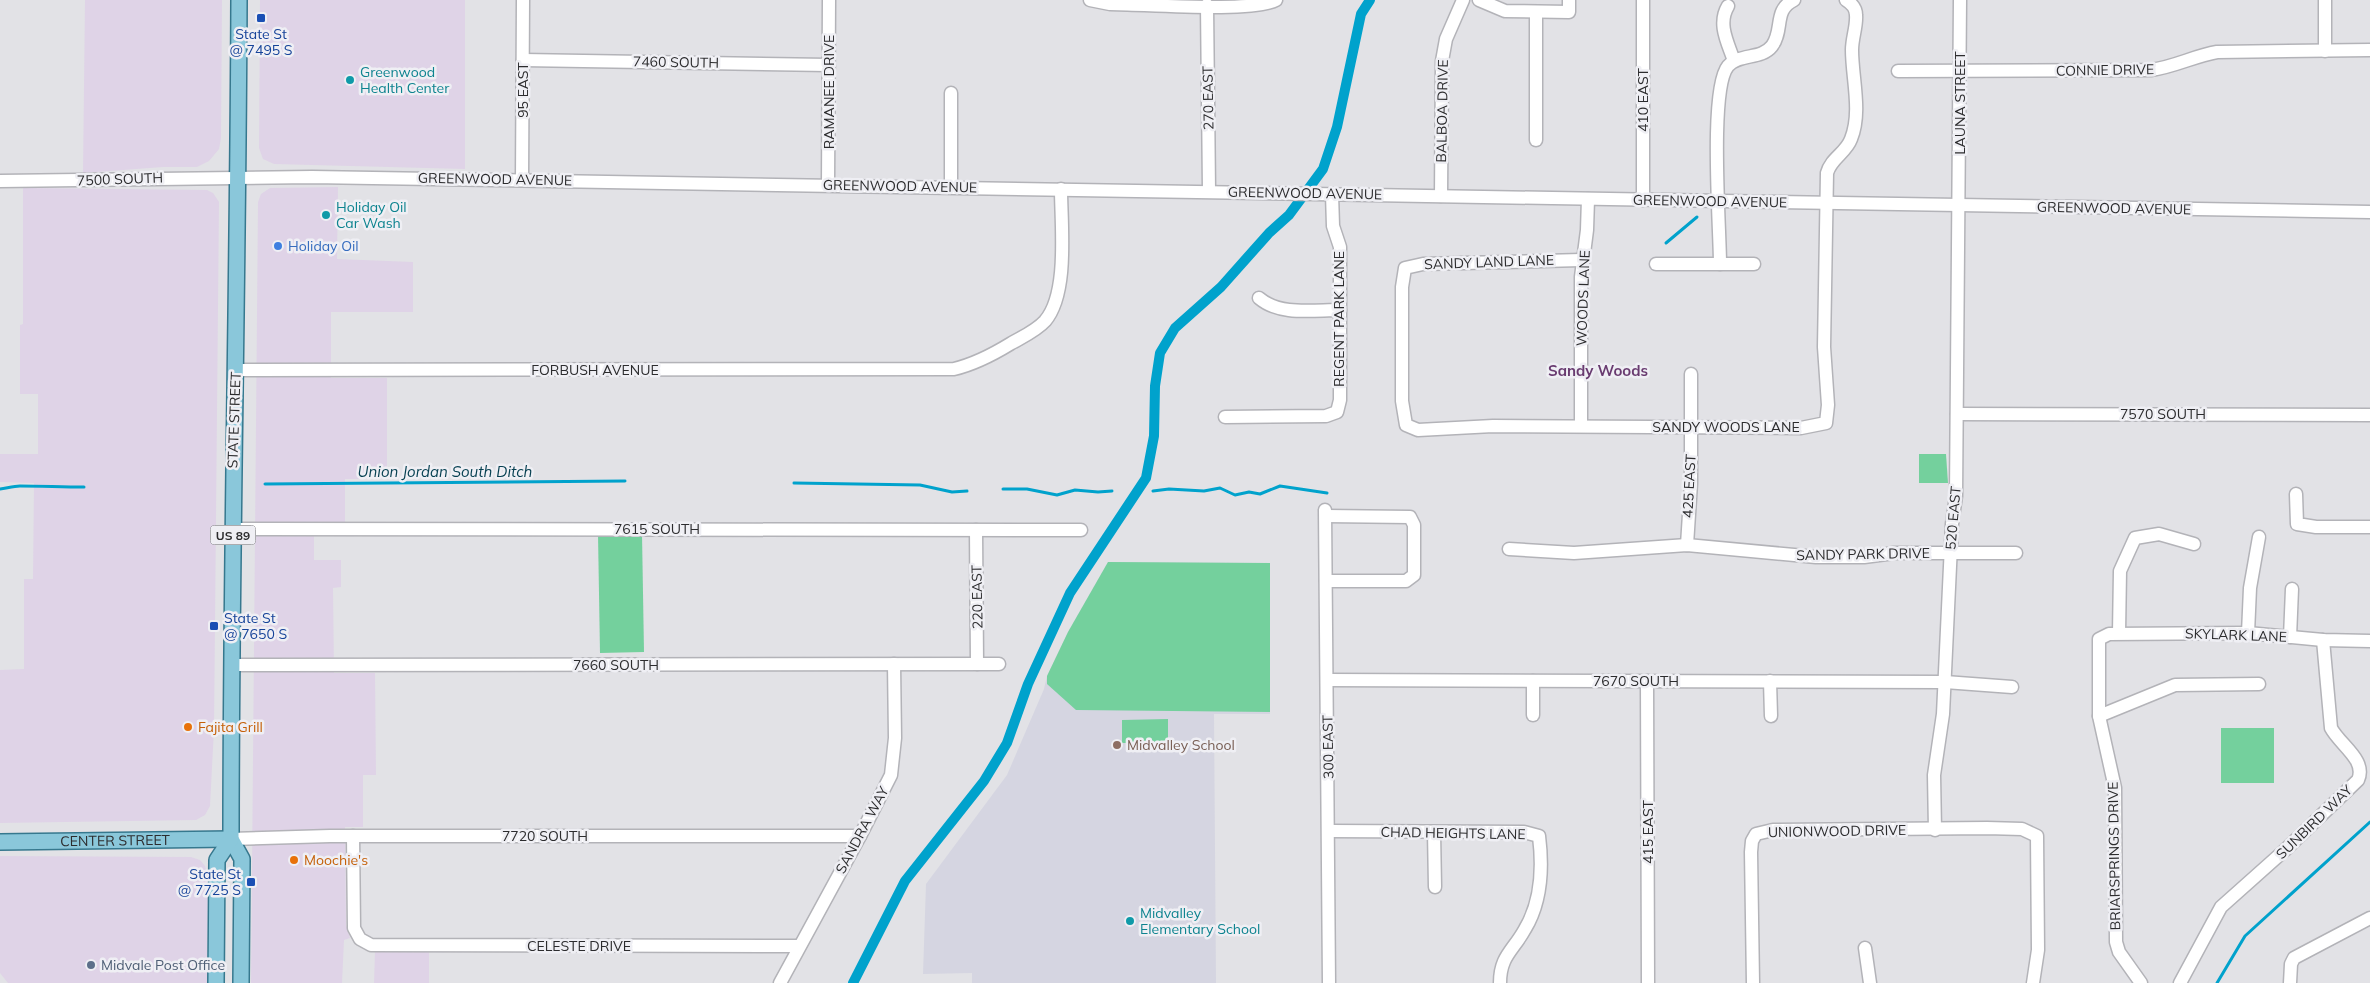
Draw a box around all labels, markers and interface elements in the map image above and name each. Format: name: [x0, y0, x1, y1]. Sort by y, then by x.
marker: State St @ 7495 S: [255, 12, 267, 24]
place label: State St @ 7495 S: [229, 25, 293, 59]
street label: RAMANEE DRIVE: [820, 35, 838, 149]
street label: LAUNA STREET: [1951, 51, 1969, 155]
street label: 7460 SOUTH: [633, 52, 719, 72]
street label: BALBOA DRIVE: [1432, 59, 1452, 163]
street label: CONNIE DRIVE: [2056, 60, 2154, 80]
street label: 95 EAST: [514, 62, 532, 118]
place label: Greenwood Health Center: [360, 63, 450, 97]
street label: 270 EAST: [1198, 65, 1218, 130]
street label: 410 EAST: [1634, 67, 1652, 132]
marker: Greenwood Health Center: [344, 74, 356, 86]
street label: 7500 SOUTH: [77, 169, 163, 189]
street label: GREENWOOD AVENUE: [418, 169, 572, 189]
street label: GREENWOOD AVENUE: [823, 176, 977, 196]
street label: GREENWOOD AVENUE: [1228, 183, 1382, 203]
street label: GREENWOOD AVENUE: [1633, 191, 1787, 211]
place label: Holiday Oil Car Wash: [336, 198, 407, 232]
street label: GREENWOOD AVENUE: [2037, 198, 2191, 218]
marker: Holiday Oil Car Wash: [320, 209, 332, 221]
place label: Holiday Oil: [288, 237, 359, 255]
marker: Holiday Oil: [272, 240, 284, 252]
street label: WOODS LANE: [1572, 250, 1594, 346]
street label: REGENT PARK LANE: [1330, 251, 1348, 387]
street label: SANDY LAND LANE: [1424, 251, 1554, 273]
street label: FORBUSH AVENUE: [531, 361, 659, 379]
district label: Sandy Woods: [1548, 361, 1648, 380]
street label: STATE STREET: [223, 371, 245, 469]
street label: 7570 SOUTH: [2120, 405, 2206, 423]
street label: SANDY WOODS LANE: [1652, 418, 1800, 436]
street label: 425 EAST: [1678, 453, 1700, 518]
water label: Union Jordan South Ditch: [358, 462, 533, 481]
street label: 520 EAST: [1941, 485, 1965, 551]
street label: 7615 SOUTH: [614, 520, 700, 538]
road number: US 89: [210, 526, 256, 544]
street label: SANDY PARK DRIVE: [1796, 544, 1930, 564]
street label: 220 EAST: [967, 564, 987, 629]
place label: State St @ 7650 S: [224, 609, 287, 643]
marker: State St @ 7650 S: [208, 620, 220, 632]
street label: SKYLARK LANE: [2185, 624, 2287, 646]
street label: 7660 SOUTH: [573, 656, 659, 674]
street label: 7670 SOUTH: [1593, 672, 1679, 690]
street label: 300 EAST: [1318, 714, 1338, 779]
place label: Fajita Grill: [198, 718, 263, 736]
marker: Fajita Grill: [182, 721, 194, 733]
place label: Midvalley School: [1127, 736, 1235, 754]
marker: Midvalley School: [1111, 739, 1123, 751]
street label: BRIARSPRINGS DRIVE: [2104, 781, 2124, 931]
street label: SUNBIRD WAY: [2272, 781, 2356, 863]
street label: SANDRA WAY: [832, 783, 893, 877]
street label: 415 EAST: [1639, 799, 1657, 864]
street label: UNIONWOOD DRIVE: [1768, 821, 1906, 841]
street label: CHAD HEIGHTS LANE: [1380, 823, 1526, 843]
street label: 7720 SOUTH: [502, 827, 588, 845]
street label: CENTER STREET: [60, 831, 171, 850]
place label: Moochie's: [304, 851, 368, 869]
marker: Moochie's: [288, 854, 300, 866]
place label: State St @ 7725 S: [178, 865, 241, 899]
marker: State St @ 7725 S: [245, 876, 257, 888]
place label: Midvalley Elementary School: [1140, 904, 1260, 938]
marker: Midvalley Elementary School: [1124, 915, 1136, 927]
street label: CELESTE DRIVE: [527, 937, 631, 955]
place label: Midvale Post Office: [101, 956, 225, 974]
marker: Midvale Post Office: [85, 959, 97, 971]

